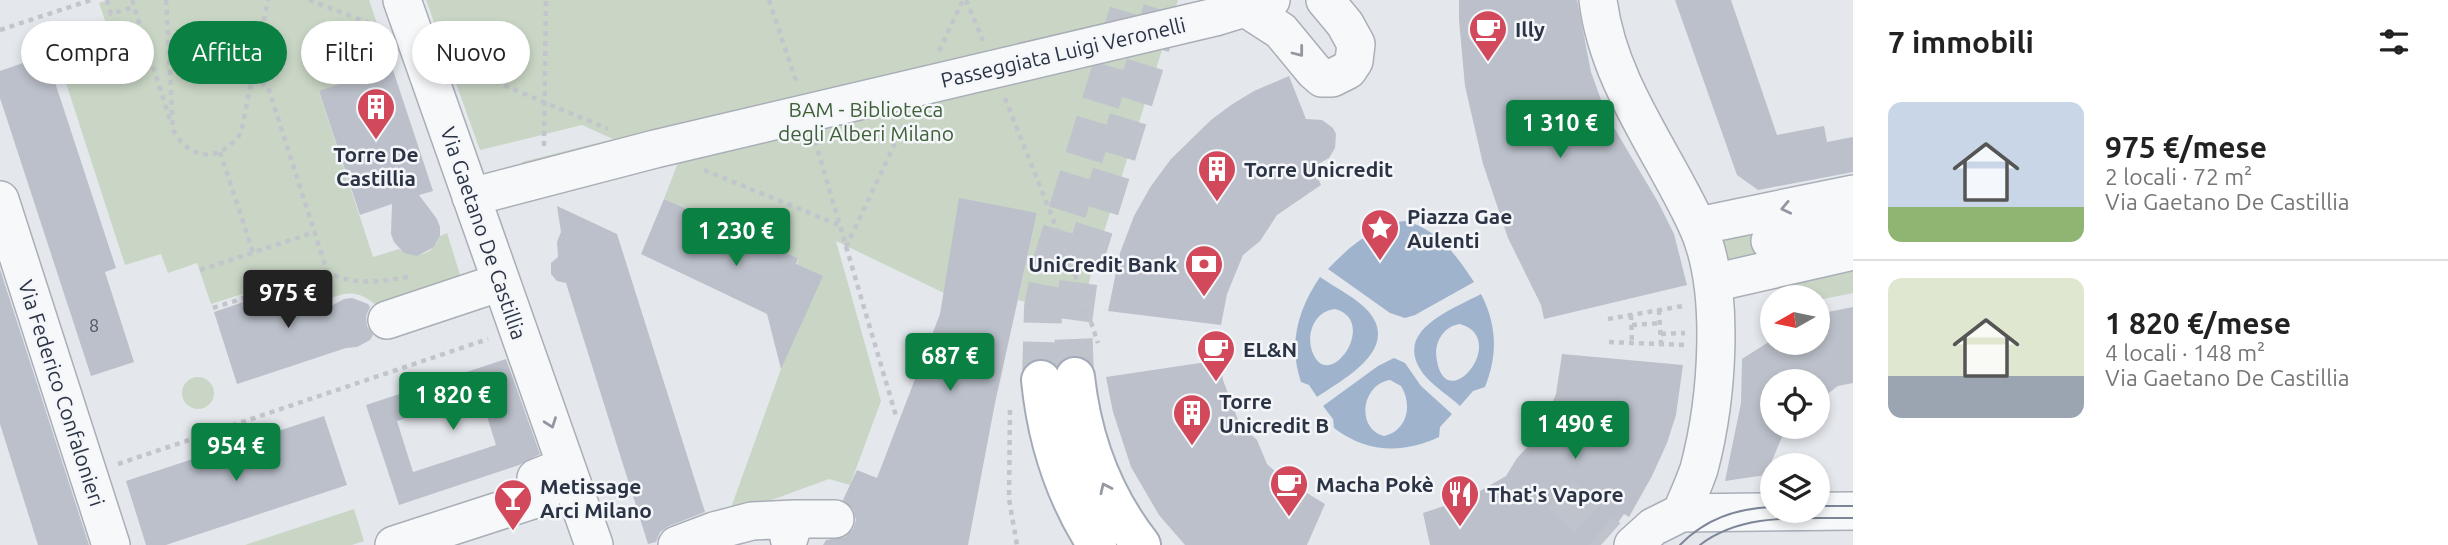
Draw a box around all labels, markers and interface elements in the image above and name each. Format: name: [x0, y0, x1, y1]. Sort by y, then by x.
cafe icon: Illy: [1467, 8, 1509, 63]
street label: Passeggiata Luigi Veronelli: [938, 12, 1188, 92]
place label: Illy: [1515, 17, 1545, 41]
chip: Compra: [21, 21, 154, 84]
chip: Affitta: [168, 21, 287, 84]
chip: Filtri: [301, 21, 398, 84]
chip: Nuovo: [412, 21, 530, 84]
icon: filters: [2375, 23, 2413, 61]
text: 7 immobili: [1888, 25, 2034, 59]
one-way arrow: [1291, 43, 1303, 56]
building icon: Torre De Castillia: [355, 86, 397, 141]
park label: BAM - Biblioteca degli Alberi Milano: [778, 97, 954, 145]
pin: 1 310 €: [1495, 100, 1625, 160]
text: 1 310 €: [1522, 110, 1598, 135]
street label: Via Gaetano De Castillia: [436, 123, 532, 343]
icon: home: [1944, 130, 2028, 214]
text: 975 €/mese: [2105, 130, 2267, 164]
place label: Torre De Castillia: [333, 142, 419, 190]
building icon: Torre Unicredit: [1196, 148, 1238, 203]
place label: Torre Unicredit: [1244, 157, 1393, 181]
text: 2 locali · 72 m²: [2105, 164, 2252, 189]
text: Via Gaetano De Castillia: [2105, 189, 2350, 214]
one-way arrow: [1780, 199, 1792, 214]
place label: Piazza Gae Aulenti: [1407, 204, 1512, 252]
place icon: Piazza Gae Aulenti: [1359, 207, 1401, 262]
pin: 1 230 €: [671, 208, 801, 268]
text: 1 230 €: [698, 218, 774, 243]
bank icon: UniCredit Bank: [1183, 243, 1225, 298]
place label: UniCredit Bank: [1028, 252, 1177, 276]
pin: 975 €: [239, 270, 337, 330]
street label: Via Federico Confalonieri: [14, 277, 110, 509]
text: 975 €: [259, 280, 317, 305]
north arrow: [1760, 285, 1830, 355]
map controls: [1760, 285, 1830, 523]
icon: home: [1944, 306, 2028, 390]
text: 1 820 €/mese: [2105, 306, 2291, 340]
house number: 8: [89, 315, 99, 335]
cafe icon: EL&N: [1195, 328, 1237, 383]
pin: 687 €: [901, 334, 999, 393]
place label: EL&N: [1243, 337, 1297, 361]
text: 4 locali · 148 m²: [2105, 340, 2265, 365]
text: 687 €: [921, 343, 979, 368]
text: Via Gaetano De Castillia: [2105, 365, 2350, 390]
button: locate: [1760, 369, 1830, 439]
pin: 1 820 €: [388, 372, 518, 432]
text: 1 820 €: [415, 382, 491, 407]
place label: Torre Unicredit B: [1219, 389, 1329, 437]
building icon: Torre Unicredit B: [1171, 392, 1213, 447]
pin: 1 490 €: [1510, 402, 1640, 461]
text: 1 490 €: [1537, 411, 1613, 436]
one-way arrow: [543, 416, 557, 429]
pin: 954 €: [187, 424, 285, 483]
text: 954 €: [207, 433, 265, 458]
button: layers: [1760, 453, 1830, 523]
cafe icon: Macha Pokè: [1268, 463, 1310, 518]
place label: Macha Pokè: [1316, 472, 1434, 496]
restaurant icon: That's Vapore: [1439, 473, 1481, 528]
place label: Metissage Arci Milano: [540, 474, 652, 522]
bar icon: Metissage Arci Milano: [492, 477, 534, 532]
one-way arrow: [1099, 482, 1113, 495]
place label: That's Vapore: [1487, 482, 1624, 506]

